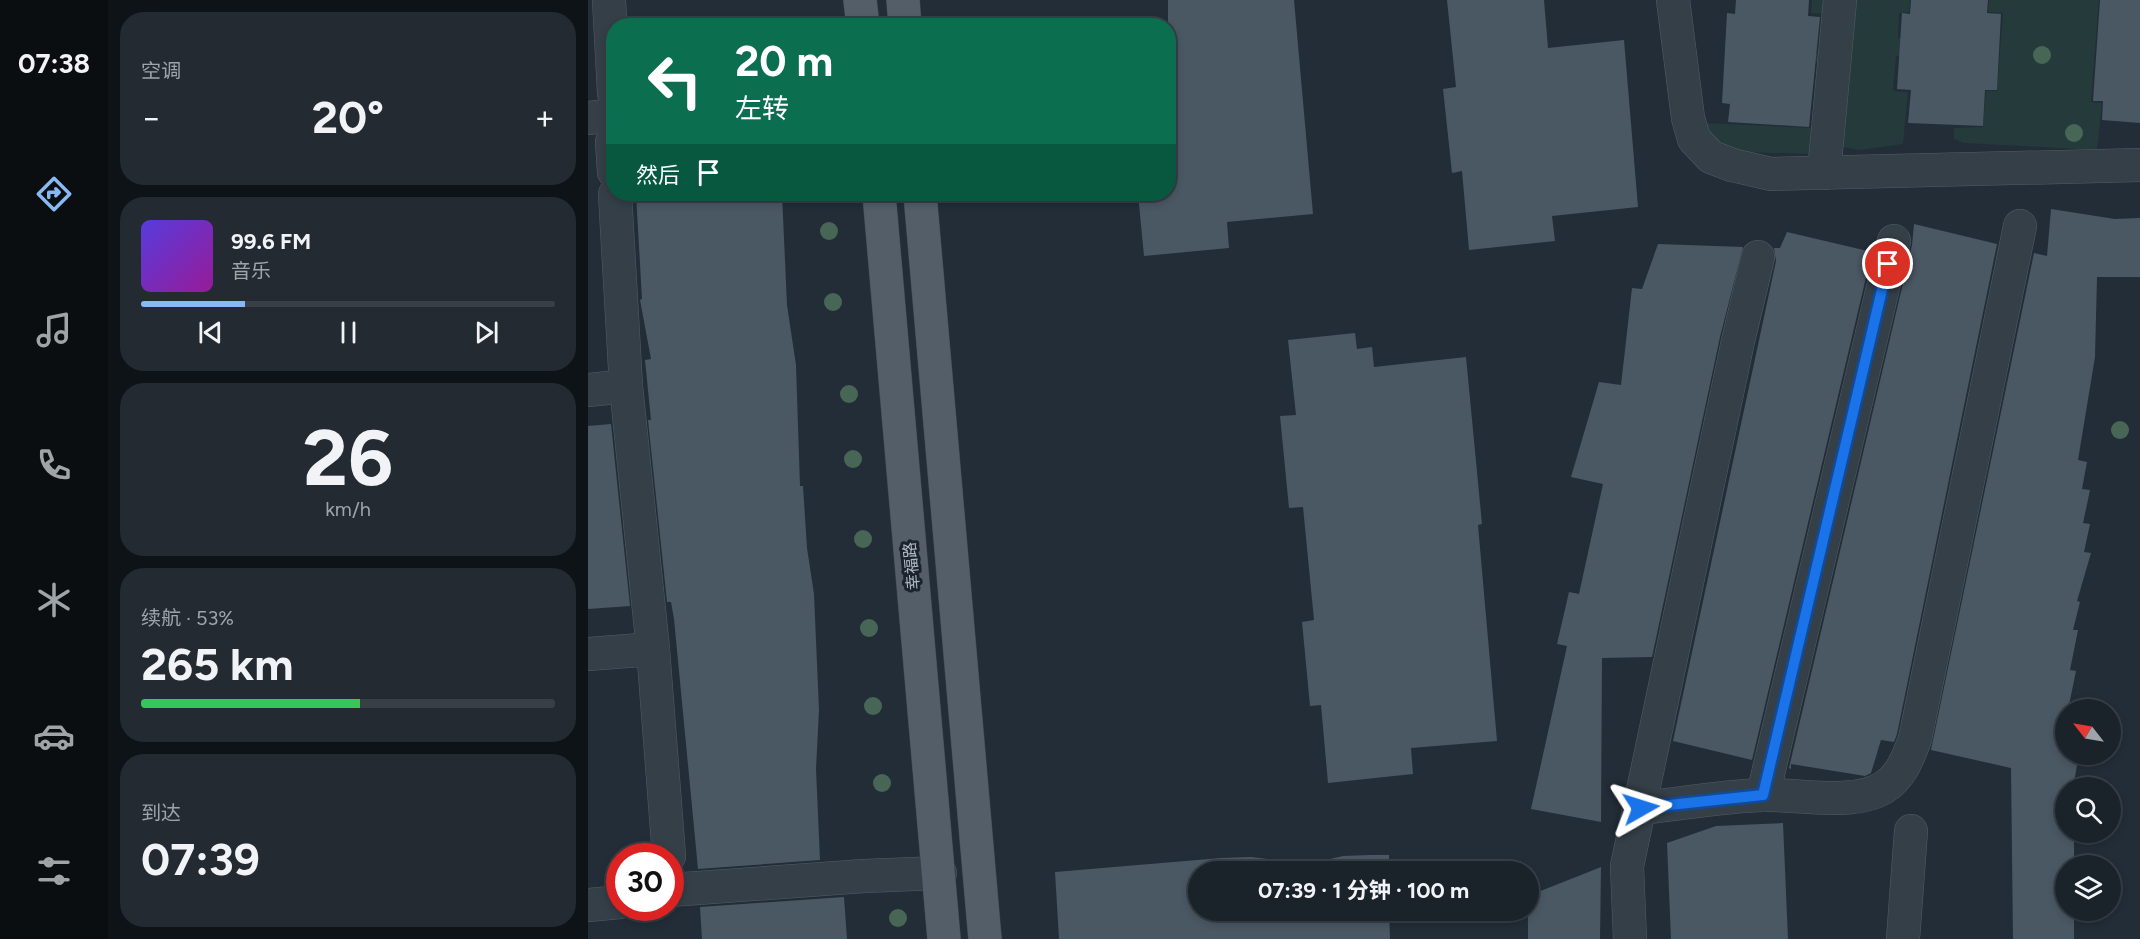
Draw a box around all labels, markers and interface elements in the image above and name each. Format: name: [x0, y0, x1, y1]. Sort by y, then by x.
text: 20 m: [735, 36, 833, 87]
icon: left: [636, 42, 714, 120]
text: 07:38: [18, 47, 90, 80]
text: 空调: [141, 59, 181, 83]
text: 20°: [312, 90, 384, 144]
text: 左转: [735, 92, 789, 125]
text: −: [141, 98, 162, 137]
text: +: [534, 98, 555, 137]
icon: arrive: [692, 156, 725, 189]
text: 然后: [636, 162, 680, 189]
icon: directions: [33, 173, 75, 215]
text: 99.6 FM: [231, 228, 311, 255]
pin: [1862, 238, 1913, 289]
icon: arrive: [1871, 247, 1904, 280]
text: 音乐: [231, 259, 271, 283]
icon: music: [33, 309, 75, 351]
icon: previous: [194, 316, 227, 349]
icon: pause: [332, 316, 365, 349]
icon: next: [470, 316, 503, 349]
text: 26: [303, 411, 393, 505]
icon: phone: [33, 444, 75, 486]
text: km/h: [325, 497, 371, 521]
street label: 幸福路: [900, 541, 923, 591]
icon: climate: [33, 579, 75, 621]
text: 续航 · 53%: [141, 606, 234, 630]
text: 265 km: [141, 637, 293, 691]
north arrow: [2055, 699, 2121, 765]
map controls: [2055, 699, 2121, 921]
icon: car: [33, 715, 75, 757]
position arrow: [1609, 776, 1673, 840]
button: search: [2055, 777, 2121, 843]
text: 到达: [141, 801, 181, 825]
text: 07:39: [141, 832, 260, 886]
speed limit sign: 30: [606, 843, 684, 921]
icon: filters: [33, 850, 75, 892]
button: layers: [2055, 855, 2121, 921]
text: 07:39 · 1 分钟 · 100 m: [1258, 877, 1469, 904]

